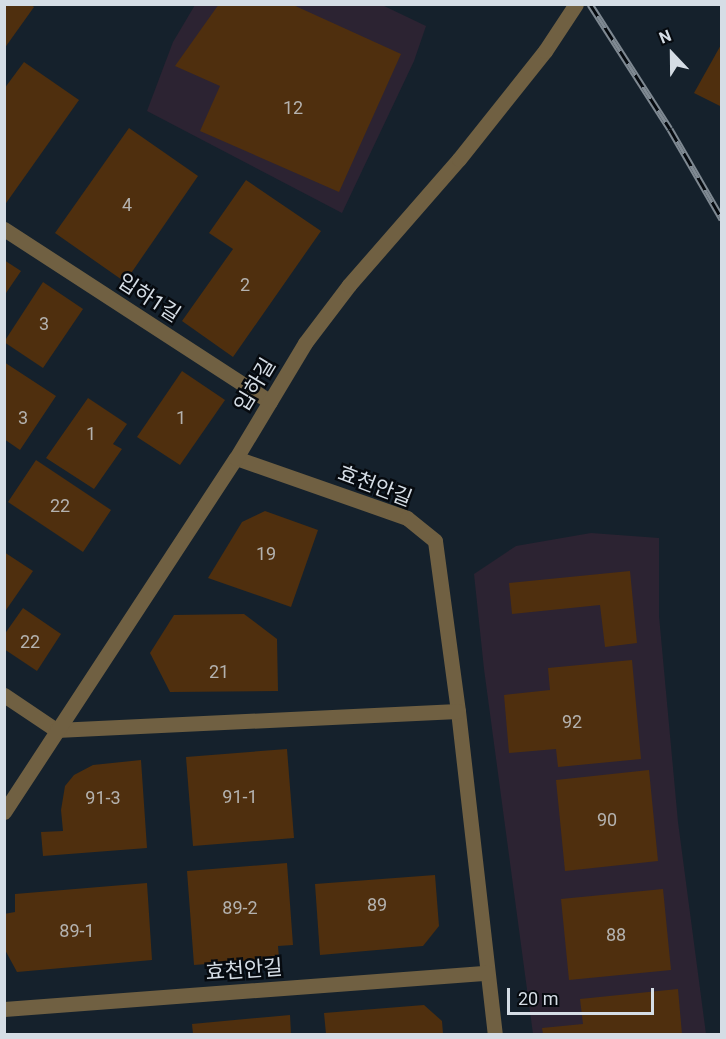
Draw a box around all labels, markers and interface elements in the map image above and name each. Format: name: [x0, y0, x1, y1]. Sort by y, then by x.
north arrow: [642, 24, 702, 84]
text: N: [656, 26, 674, 48]
house number: 12: [283, 97, 303, 119]
house number: 4: [122, 194, 132, 216]
street label: 입하1길: [113, 268, 185, 328]
house number: 2: [240, 274, 250, 296]
house number: 3: [39, 313, 49, 335]
street label: 입하길: [229, 354, 281, 416]
house number: 3: [18, 407, 28, 429]
house number: 1: [176, 407, 186, 429]
house number: 1: [86, 423, 96, 445]
street label: 효천안길: [334, 460, 416, 512]
house number: 22: [50, 495, 70, 517]
house number: 19: [256, 543, 276, 565]
house number: 22: [20, 631, 40, 653]
house number: 21: [209, 661, 229, 683]
house number: 92: [562, 711, 582, 733]
house number: 91-1: [222, 786, 258, 808]
house number: 91-3: [85, 787, 121, 809]
house number: 90: [597, 809, 617, 831]
house number: 89: [367, 894, 387, 916]
house number: 89-2: [222, 897, 258, 919]
house number: 89-1: [59, 920, 95, 942]
house number: 88: [606, 924, 626, 946]
street label: 효천안길: [205, 955, 283, 985]
scale bar: [510, 976, 657, 1014]
text: 20 m: [518, 988, 558, 1009]

